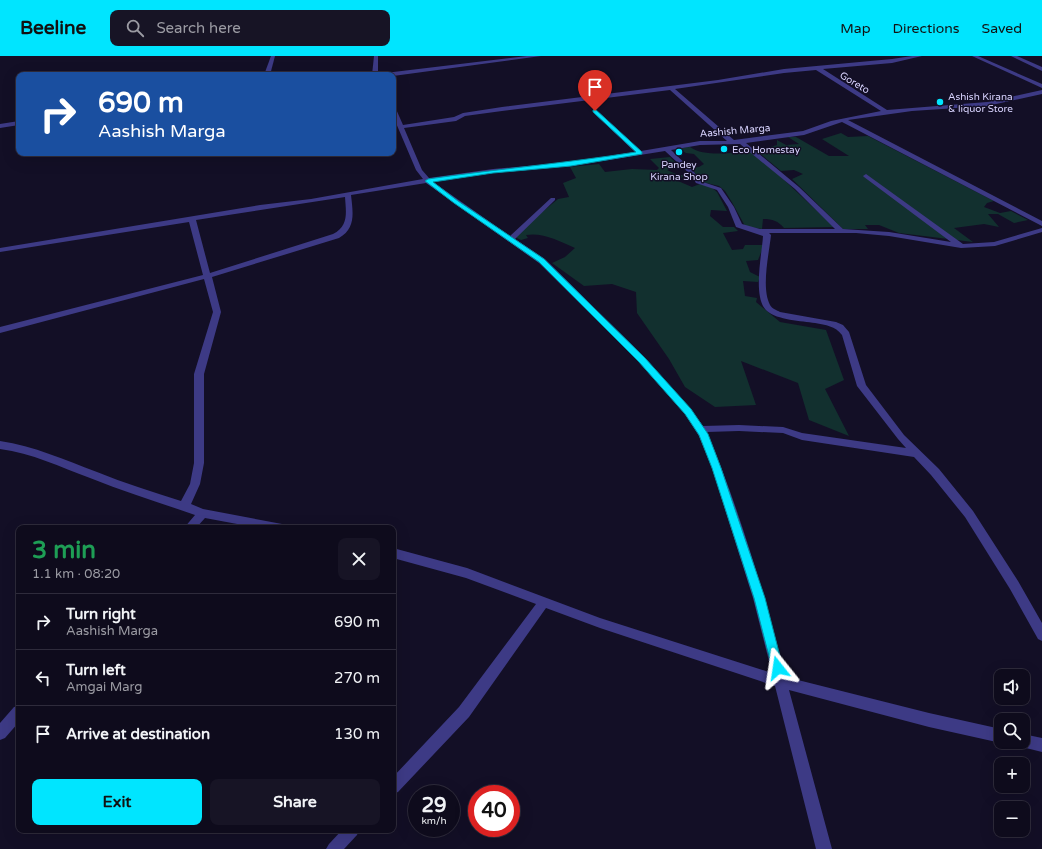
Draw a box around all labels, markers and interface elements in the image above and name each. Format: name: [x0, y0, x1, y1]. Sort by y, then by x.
search box: [110, 10, 390, 46]
text: Beeline: [20, 17, 86, 39]
icon: search: [124, 17, 146, 39]
text: Search here: [156, 19, 241, 37]
text: Map: [840, 20, 871, 37]
text: Directions: [893, 20, 960, 37]
text: Saved: [982, 20, 1022, 37]
street label: Goreto: [837, 69, 872, 96]
pin: [578, 70, 612, 111]
icon: arrive: [584, 76, 606, 98]
text: 690 m: [98, 86, 184, 120]
icon: right: [32, 88, 84, 140]
place label: Ashish Kirana & liquor Store: [948, 91, 1013, 115]
marker: Ashish Kirana & liquor Store: [935, 97, 945, 107]
text: Aashish Marga: [98, 120, 226, 142]
street label: Aashish Marga: [699, 122, 771, 140]
marker: Eco Homestay: [719, 144, 729, 154]
place label: Eco Homestay: [732, 144, 801, 156]
marker: Pandey Kirana Shop: [674, 147, 684, 157]
place label: Pandey Kirana Shop: [650, 159, 708, 183]
text: 3 min: [32, 536, 96, 565]
button: close: [338, 538, 380, 580]
text: 1.1 km · 08:20: [32, 566, 120, 582]
text: Turn right: [66, 605, 136, 623]
icon: right: [32, 611, 54, 633]
text: 690 m: [334, 613, 380, 631]
text: Aashish Marga: [66, 623, 158, 639]
position arrow: [757, 647, 799, 689]
text: Turn left: [66, 661, 126, 679]
icon: left: [32, 667, 54, 689]
text: 270 m: [334, 669, 380, 687]
map controls: [994, 669, 1030, 837]
button: sound: [994, 669, 1030, 705]
text: Amgai Marg: [66, 679, 143, 695]
button: search: [994, 713, 1030, 749]
icon: arrive: [32, 723, 54, 745]
text: Arrive at destination: [66, 725, 210, 743]
text: 130 m: [334, 725, 380, 743]
button: +: [994, 757, 1030, 793]
button: Exit: [32, 779, 202, 825]
button: Share: [210, 779, 380, 825]
speed limit sign: 40: [468, 785, 520, 837]
text: 29: [421, 794, 447, 818]
button: −: [994, 801, 1030, 837]
text: km/h: [421, 815, 447, 827]

